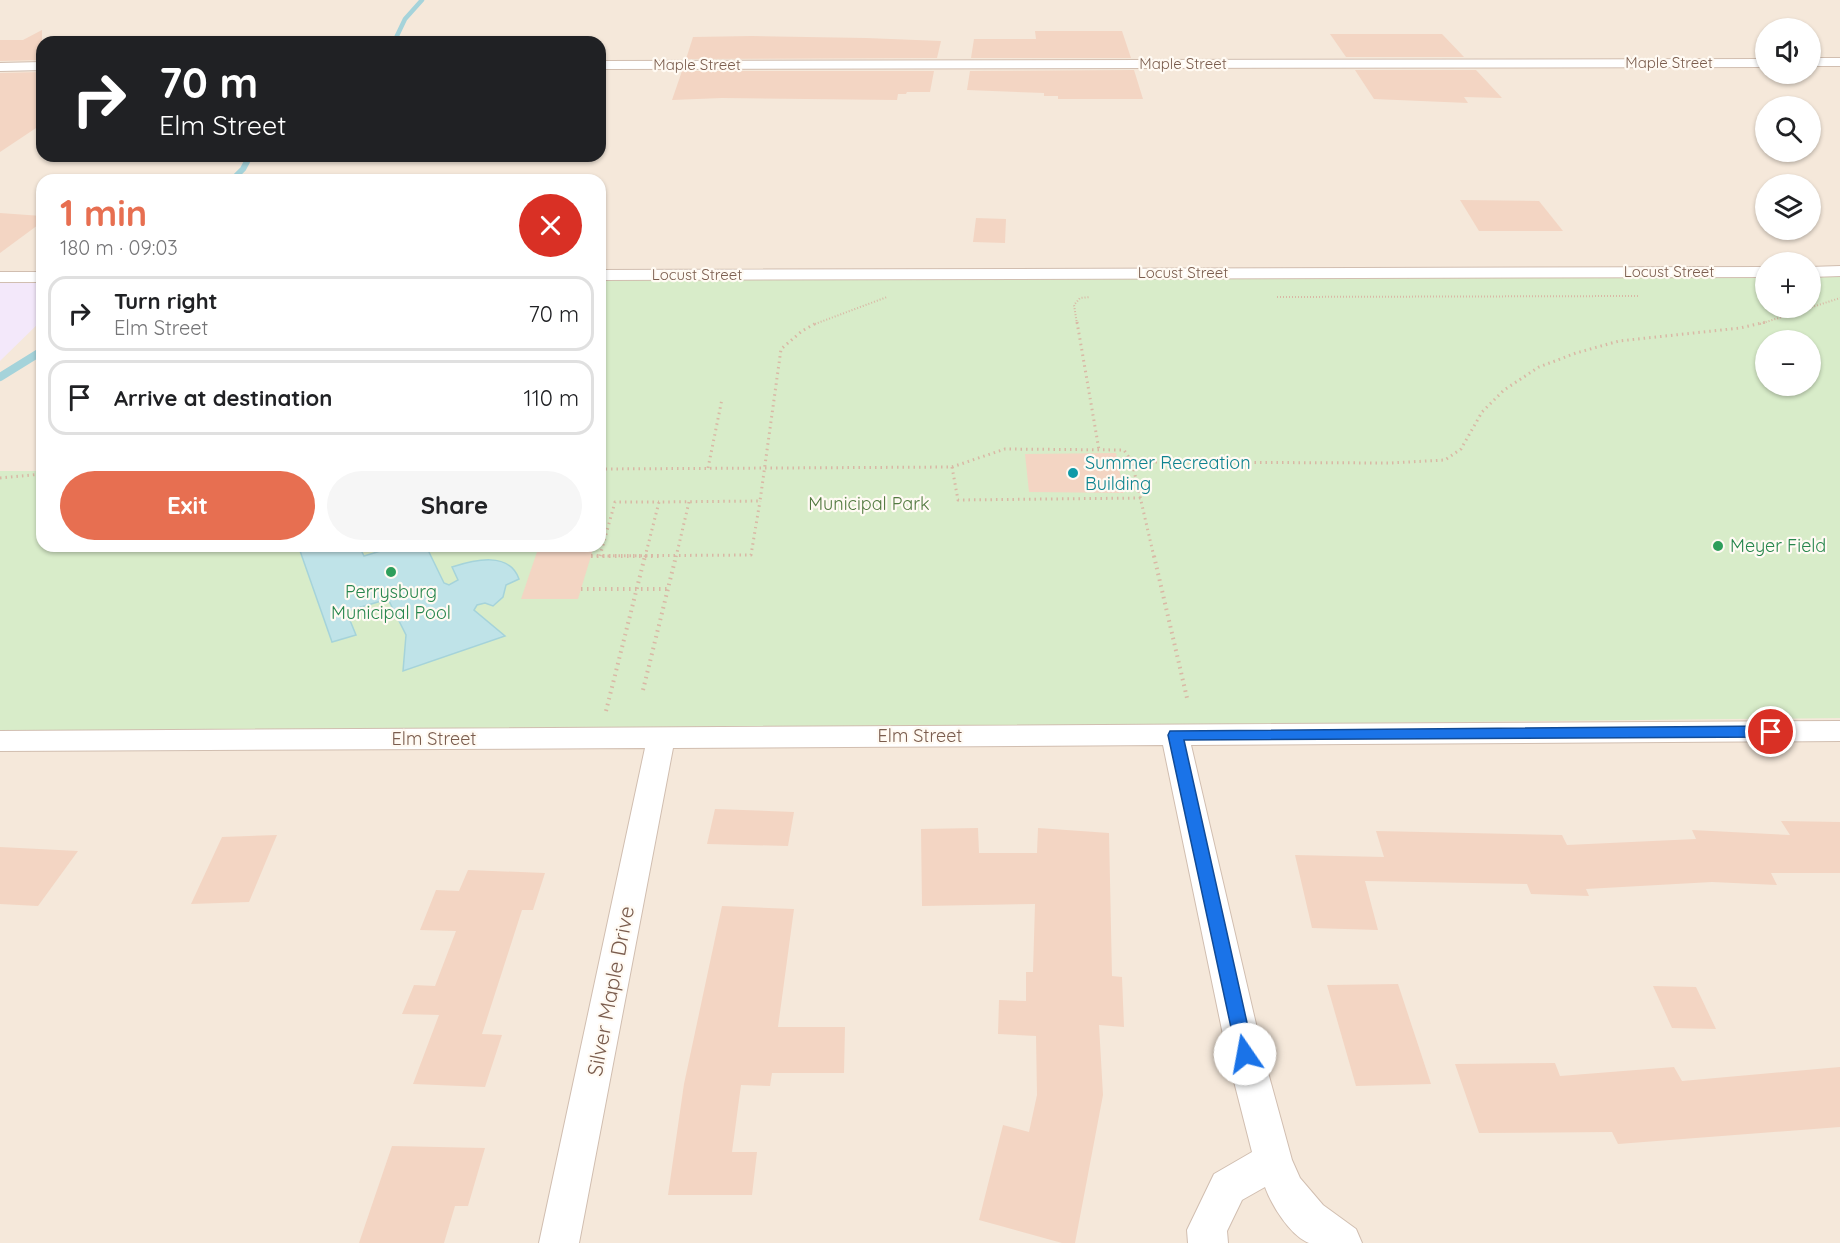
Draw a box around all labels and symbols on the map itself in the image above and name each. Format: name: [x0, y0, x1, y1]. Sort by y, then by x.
street label: Maple Street: [1625, 53, 1713, 72]
street label: Maple Street: [1139, 54, 1227, 73]
street label: Maple Street: [653, 55, 741, 74]
street label: Locust Street: [1624, 262, 1714, 281]
street label: Locust Street: [1138, 263, 1228, 282]
street label: Locust Street: [652, 265, 742, 284]
place label: Summer Recreation Building: [1085, 451, 1251, 495]
marker: Summer Recreation Building: [1066, 466, 1080, 480]
park label: Municipal Park: [808, 492, 930, 515]
place label: Meyer Field: [1730, 534, 1826, 557]
marker: Meyer Field: [1711, 539, 1725, 553]
marker: Perrysburg Municipal Pool: [384, 565, 398, 579]
place label: Perrysburg Municipal Pool: [331, 580, 451, 624]
pin: [1745, 706, 1796, 757]
street label: Elm Street: [878, 724, 962, 747]
street label: Elm Street: [392, 727, 476, 750]
street label: Silver Maple Drive: [581, 903, 639, 1078]
position arrow: [1213, 1022, 1277, 1086]

